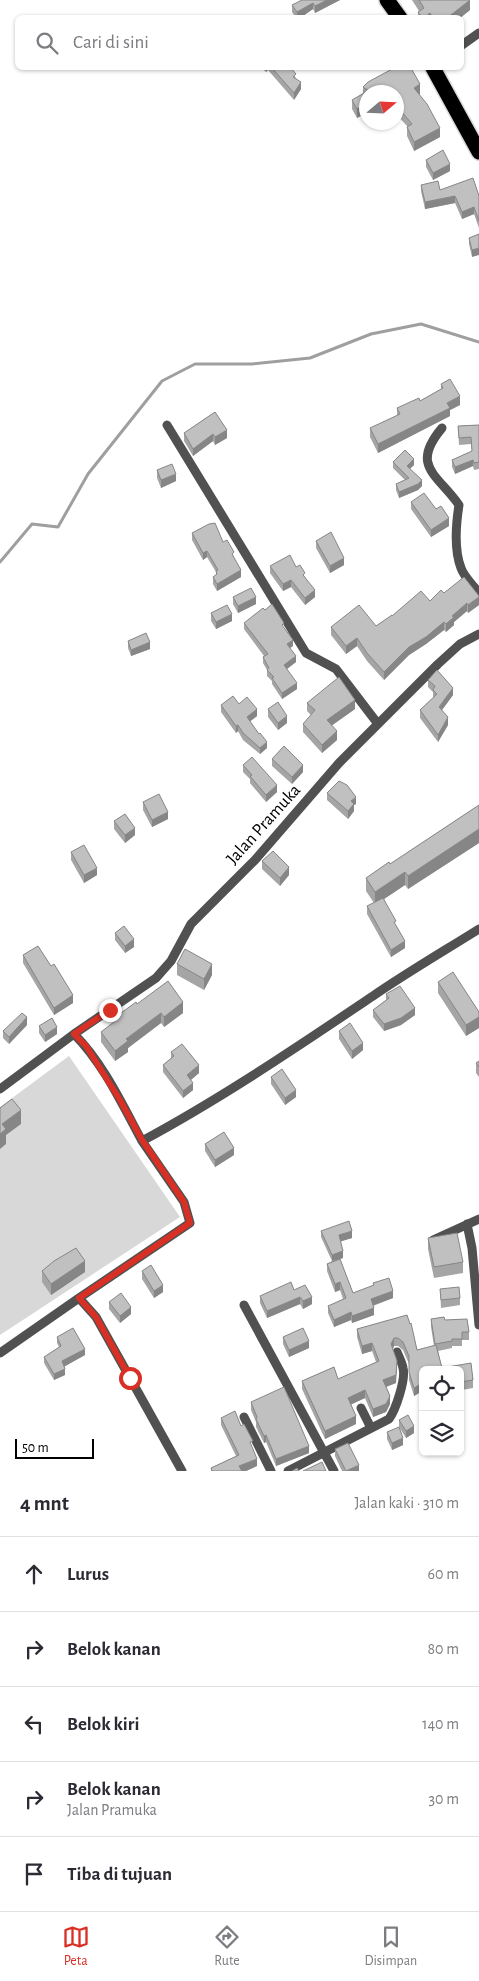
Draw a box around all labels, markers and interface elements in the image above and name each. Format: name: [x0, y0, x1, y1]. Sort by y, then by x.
search box: [15, 15, 464, 70]
icon: search: [33, 29, 61, 57]
text: Cari di sini: [73, 33, 149, 52]
north arrow: [359, 85, 404, 130]
street label: Jalan Pramuka: [223, 781, 304, 868]
route end: [99, 999, 122, 1022]
map controls: [419, 1366, 464, 1456]
button: locate: [419, 1366, 464, 1411]
route start: [119, 1367, 142, 1390]
button: layers: [419, 1411, 464, 1456]
scale bar: [15, 1436, 94, 1459]
text: 50 m: [22, 1441, 49, 1455]
text: 4 mnt: [20, 1493, 69, 1514]
text: Jalan kaki · 310 m: [354, 1495, 459, 1511]
icon: ahead: [20, 1560, 48, 1588]
text: Lurus: [67, 1565, 109, 1584]
text: 60 m: [428, 1566, 459, 1582]
icon: right: [20, 1635, 48, 1663]
text: Belok kanan: [67, 1640, 161, 1659]
text: 80 m: [428, 1641, 459, 1657]
icon: left: [20, 1710, 48, 1738]
text: Belok kiri: [67, 1715, 139, 1734]
text: 140 m: [422, 1716, 459, 1732]
text: Belok kanan: [67, 1780, 161, 1799]
icon: right: [20, 1785, 48, 1813]
text: 30 m: [429, 1791, 459, 1807]
text: Jalan Pramuka: [67, 1802, 157, 1818]
icon: arrive: [20, 1860, 48, 1888]
text: Tiba di tujuan: [67, 1865, 172, 1884]
tab: Peta: [62, 1923, 90, 1970]
tab: Rute: [213, 1923, 241, 1970]
tab: Disimpan: [364, 1923, 417, 1970]

